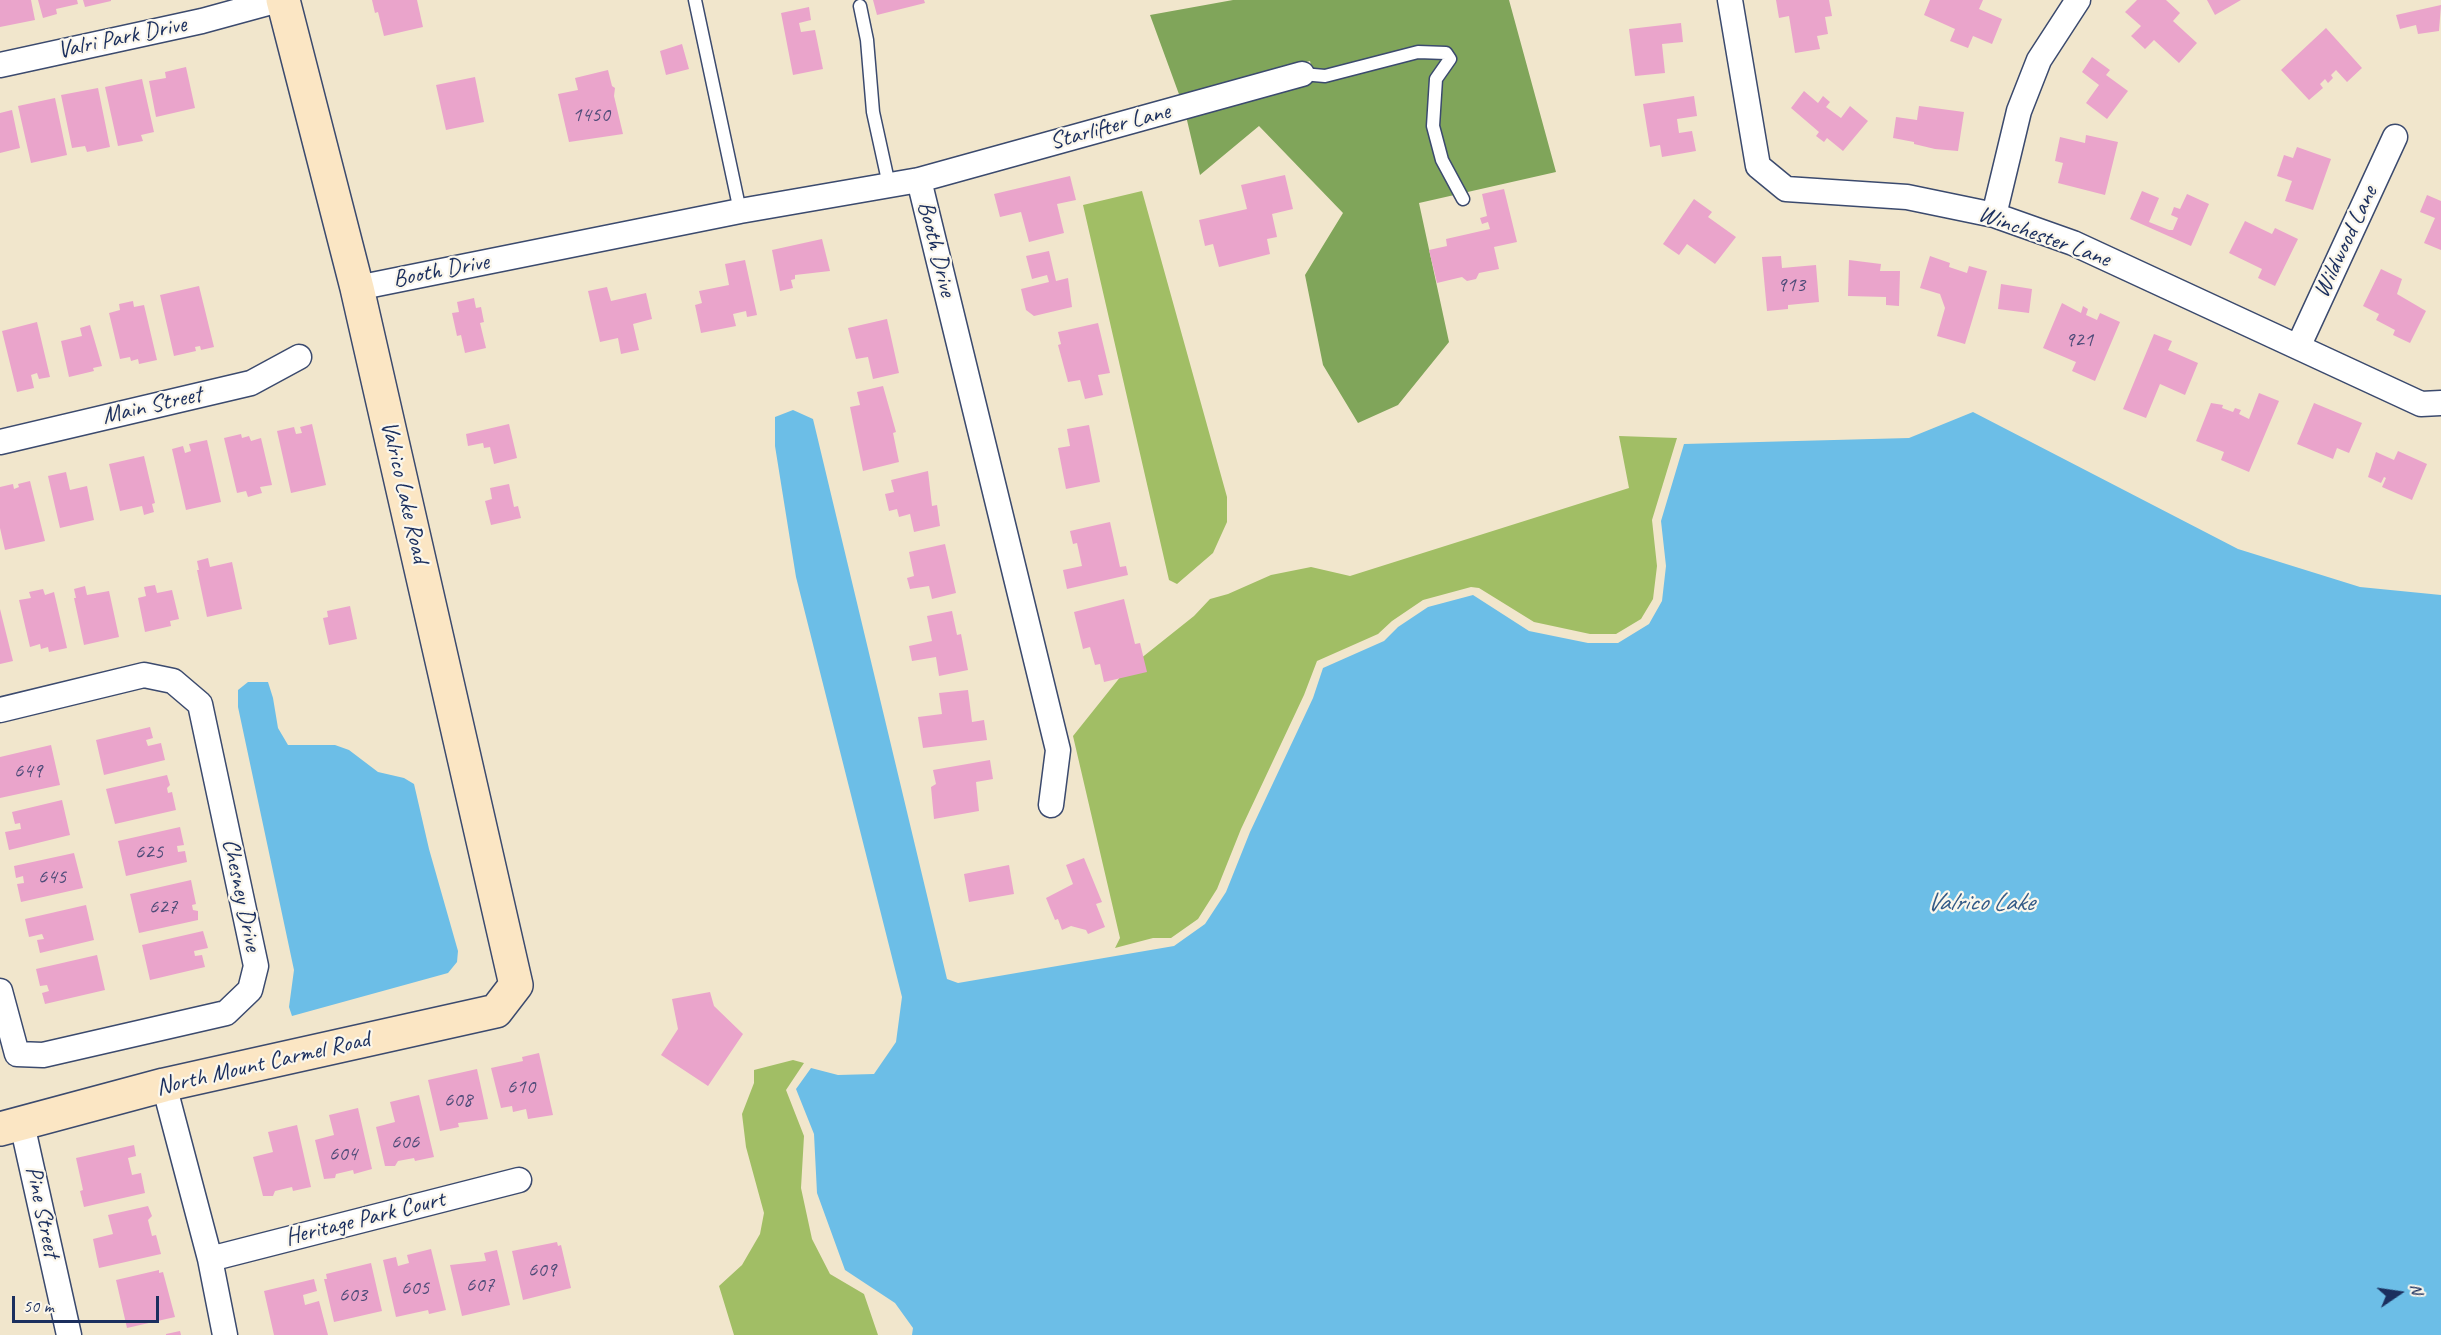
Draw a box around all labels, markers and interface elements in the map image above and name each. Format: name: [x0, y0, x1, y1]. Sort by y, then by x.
street label: Valri Park Drive: [55, 10, 189, 66]
street label: Starlifter Lane: [1047, 97, 1173, 157]
house number: 1450: [572, 102, 610, 128]
street label: Wildwood Lane: [2308, 182, 2384, 302]
street label: Booth Drive: [910, 198, 962, 300]
street label: Winchester Lane: [1974, 200, 2114, 274]
street label: Booth Drive: [391, 248, 491, 294]
house number: 913: [1777, 272, 1805, 298]
house number: 921: [2065, 327, 2093, 353]
street label: Main Street: [99, 381, 205, 431]
street label: Valrico Lake Road: [374, 418, 434, 566]
house number: 649: [14, 758, 42, 784]
street label: Chesney Drive: [215, 836, 267, 954]
house number: 625: [135, 839, 163, 865]
house number: 645: [38, 864, 66, 890]
water label: Valrico Lake: [1927, 887, 2033, 919]
house number: 627: [149, 894, 177, 920]
street label: North Mount Carmel Road: [153, 1025, 373, 1103]
house number: 610: [507, 1074, 535, 1100]
house number: 608: [444, 1087, 472, 1113]
house number: 606: [391, 1129, 419, 1155]
house number: 604: [329, 1141, 357, 1167]
street label: Pine Street: [18, 1164, 66, 1260]
street label: Heritage Park Court: [282, 1185, 448, 1253]
house number: 609: [528, 1257, 556, 1283]
north arrow: [2369, 1263, 2429, 1323]
house number: 607: [466, 1272, 494, 1298]
house number: 605: [401, 1275, 429, 1301]
house number: 603: [339, 1282, 367, 1308]
text: N: [2406, 1282, 2427, 1296]
scale bar: [15, 1284, 162, 1322]
text: 50 m: [23, 1295, 54, 1317]

